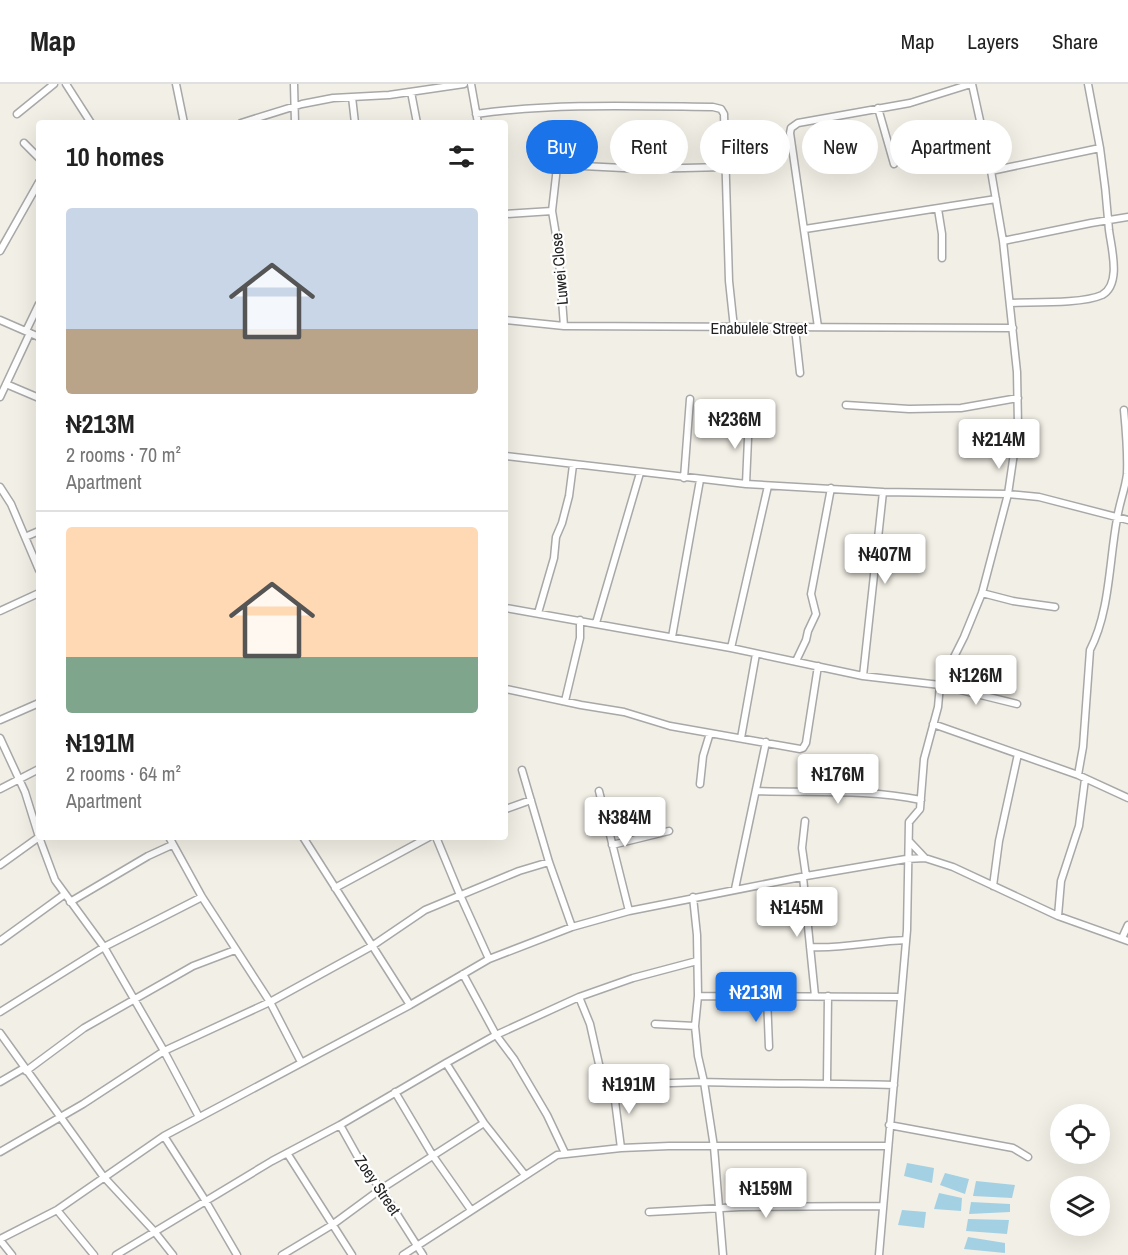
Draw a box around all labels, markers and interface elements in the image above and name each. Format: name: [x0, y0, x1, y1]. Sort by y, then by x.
text: Map: [30, 22, 76, 60]
text: Map: [901, 27, 934, 56]
text: Layers: [967, 27, 1019, 56]
text: Share: [1052, 27, 1098, 56]
chip: Buy: [526, 120, 598, 174]
chip: Rent: [610, 120, 688, 174]
chip: Filters: [700, 120, 790, 174]
chip: New: [802, 120, 878, 174]
chip: Apartment: [890, 120, 1012, 174]
text: 10 homes: [66, 139, 164, 174]
icon: filters: [445, 140, 478, 173]
street label: Luwei Close: [545, 232, 573, 306]
icon: home: [218, 247, 326, 355]
street label: Enabulele Street: [710, 317, 808, 339]
pin: ₦236M: [693, 399, 777, 450]
text: ₦236M: [709, 405, 761, 432]
text: ₦213M: [66, 406, 135, 441]
pin: ₦214M: [957, 419, 1041, 470]
text: ₦214M: [973, 425, 1025, 452]
text: 2 rooms · 70 m²: [66, 441, 181, 468]
text: Apartment: [66, 468, 142, 495]
pin: ₦407M: [843, 534, 927, 585]
text: ₦407M: [859, 540, 911, 567]
icon: home: [218, 566, 326, 674]
pin: ₦126M: [934, 655, 1018, 706]
text: ₦126M: [950, 661, 1002, 688]
text: ₦191M: [66, 725, 135, 760]
pin: ₦176M: [796, 754, 880, 805]
text: 2 rooms · 64 m²: [66, 760, 181, 787]
text: ₦176M: [812, 760, 864, 787]
text: Apartment: [66, 787, 142, 814]
pin: ₦384M: [583, 797, 667, 848]
text: ₦384M: [599, 803, 651, 830]
pin: ₦145M: [755, 887, 839, 938]
text: ₦145M: [771, 893, 823, 920]
pin: ₦213M: [714, 972, 798, 1023]
text: ₦213M: [730, 978, 782, 1005]
pin: ₦191M: [587, 1064, 671, 1115]
text: ₦191M: [603, 1070, 655, 1097]
map controls: [1050, 1104, 1110, 1236]
button: locate: [1050, 1104, 1110, 1164]
street label: Zoey Street: [350, 1151, 406, 1220]
pin: ₦159M: [724, 1168, 808, 1219]
text: ₦159M: [740, 1174, 792, 1201]
button: layers: [1050, 1176, 1110, 1236]

